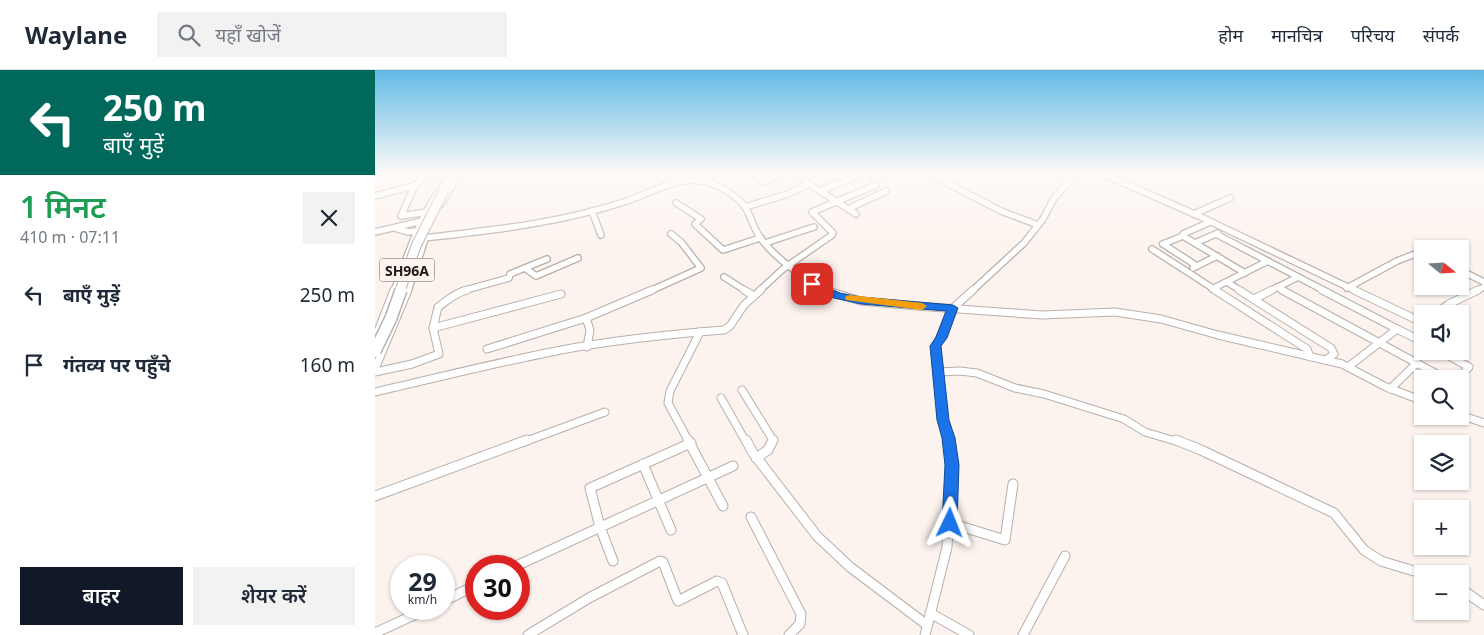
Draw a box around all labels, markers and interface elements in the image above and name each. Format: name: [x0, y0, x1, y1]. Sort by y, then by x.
search box: [157, 12, 507, 57]
text: Waylane: [25, 18, 127, 51]
icon: search: [175, 21, 203, 49]
text: यहाँ खोजें: [215, 22, 281, 48]
text: होम: [1218, 23, 1243, 47]
text: मानचित्र: [1271, 23, 1323, 47]
text: परिचय: [1351, 23, 1395, 47]
text: संपर्क: [1423, 23, 1459, 47]
text: 250 m: [103, 84, 206, 131]
icon: left: [20, 90, 85, 155]
text: बाएँ मुड़ें: [103, 129, 164, 159]
text: 1 मिनट: [20, 186, 106, 227]
button: close: [303, 192, 355, 244]
text: 410 m · 07:11: [20, 226, 120, 248]
north arrow: [1414, 240, 1469, 295]
map controls: [1414, 240, 1469, 620]
road number: SH96A: [380, 258, 435, 282]
pin: [791, 263, 833, 305]
icon: arrive: [798, 270, 826, 298]
icon: left: [20, 281, 48, 309]
text: बाएँ मुड़ें: [63, 282, 120, 308]
text: 250 m: [300, 282, 355, 308]
button: sound: [1414, 305, 1469, 360]
icon: arrive: [20, 351, 48, 379]
text: गंतव्य पर पहुँचे: [63, 352, 171, 378]
text: 160 m: [300, 352, 355, 378]
button: search: [1414, 370, 1469, 425]
button: layers: [1414, 435, 1469, 490]
position arrow: [923, 496, 975, 548]
button: +: [1414, 500, 1469, 555]
speed limit sign: 30: [465, 555, 530, 620]
text: 29: [408, 564, 437, 598]
button: −: [1414, 565, 1469, 620]
button: बाहर: [20, 567, 183, 625]
button: शेयर करें: [193, 567, 355, 625]
text: km/h: [408, 591, 437, 608]

